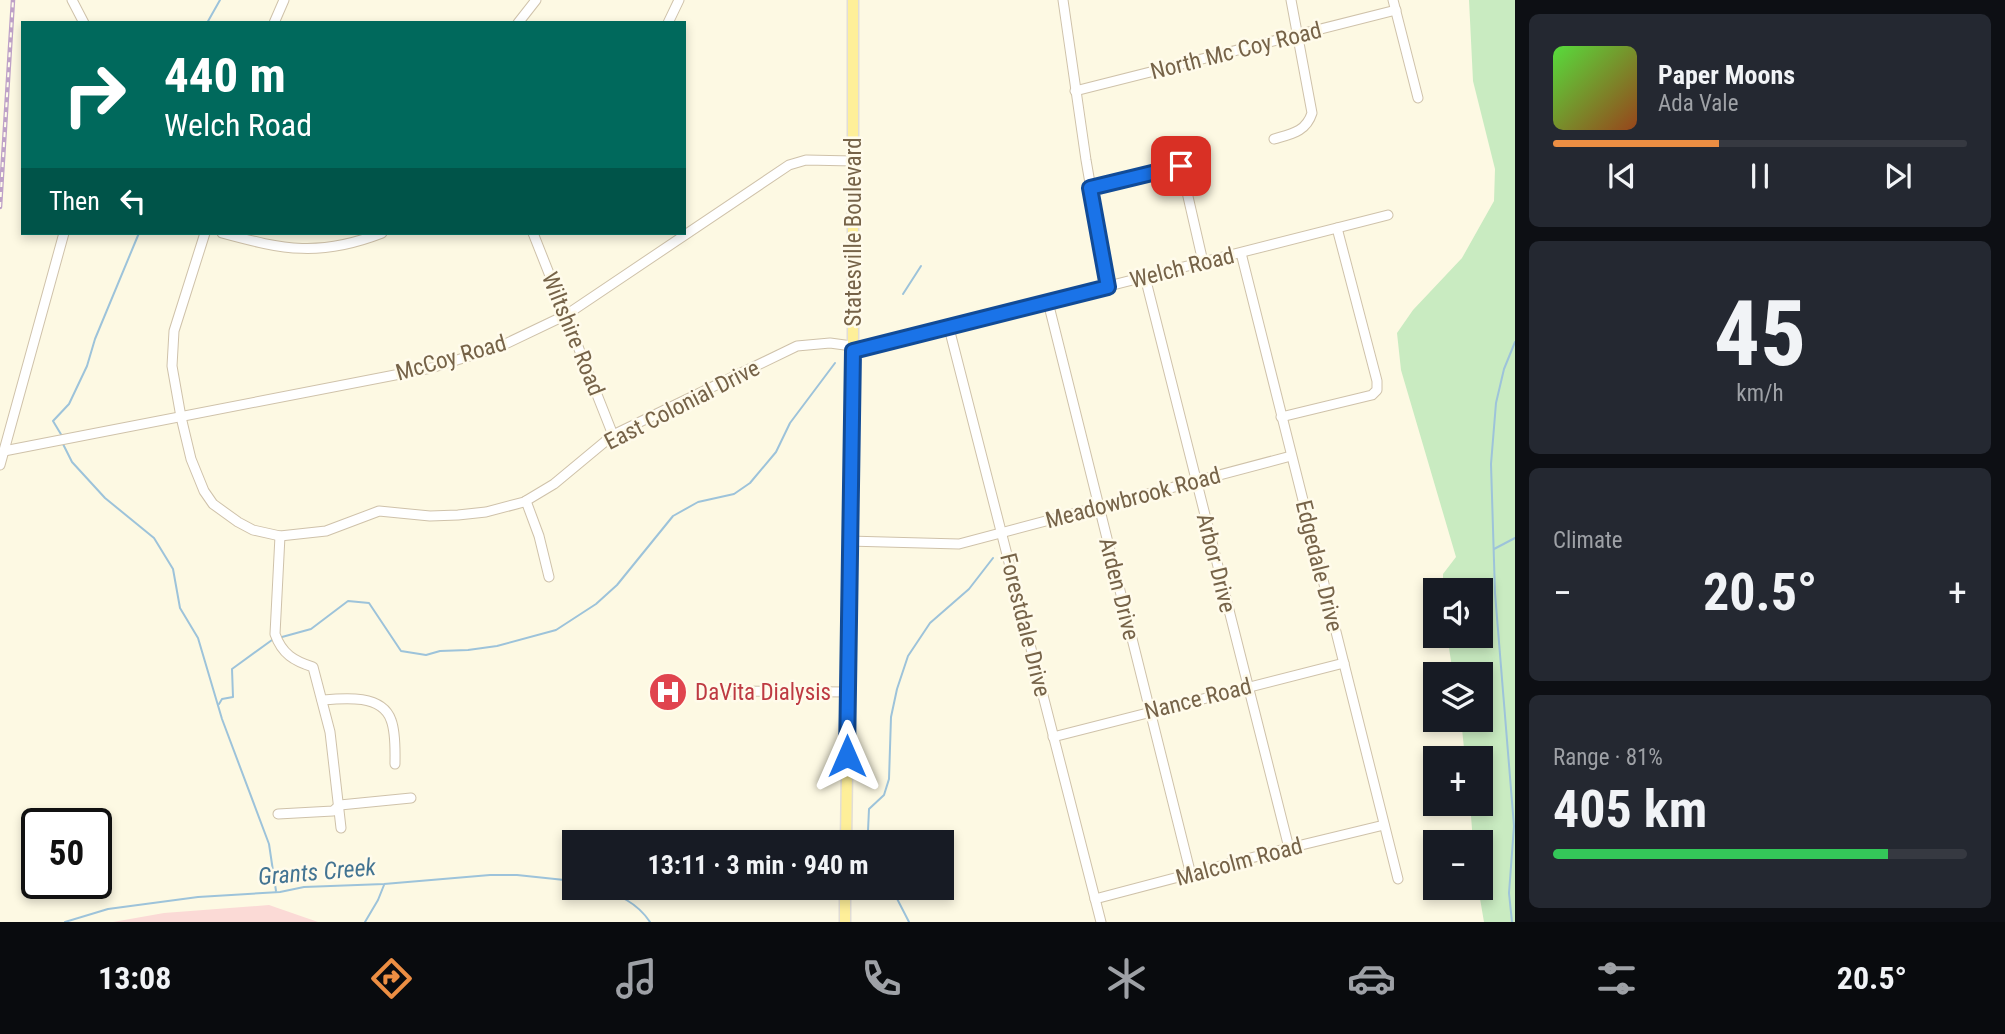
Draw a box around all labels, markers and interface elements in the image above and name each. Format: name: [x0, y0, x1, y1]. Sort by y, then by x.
street label: North Mc Coy Road: [1148, 17, 1324, 85]
text: 440 m: [164, 47, 286, 104]
icon: right: [49, 49, 140, 140]
text: Paper Moons: [1658, 60, 1795, 90]
text: Ada Vale: [1658, 90, 1738, 117]
text: Welch Road: [164, 106, 312, 144]
pin: [1151, 136, 1211, 196]
street label: Statesville Boulevard: [840, 137, 867, 327]
icon: arrive: [1162, 147, 1200, 185]
icon: previous: [1603, 157, 1641, 195]
icon: pause: [1741, 157, 1779, 195]
icon: next: [1879, 157, 1917, 195]
icon: left: [114, 182, 152, 220]
text: Then: [49, 186, 100, 216]
street label: Welch Road: [1127, 242, 1237, 294]
street label: Wiltshire Road: [536, 268, 610, 400]
text: 45: [1714, 281, 1806, 387]
street label: McCoy Road: [393, 329, 509, 387]
street label: East Colonial Drive: [600, 354, 764, 456]
text: km/h: [1736, 380, 1784, 407]
street label: Meadowbrook Road: [1043, 462, 1223, 534]
street label: Edgedale Drive: [1290, 498, 1348, 634]
street label: Arbor Drive: [1191, 511, 1241, 615]
text: Climate: [1553, 527, 1623, 554]
street label: Arden Drive: [1093, 535, 1145, 643]
street label: Forestdale Drive: [994, 550, 1056, 700]
text: 20.5°: [1703, 562, 1817, 623]
text: −: [1553, 571, 1572, 615]
text: +: [1948, 571, 1967, 615]
map controls: [1423, 578, 1493, 900]
button: sound: [1423, 578, 1493, 648]
button: layers: [1423, 662, 1493, 732]
hospital icon: DaVita Dialysis: [647, 671, 689, 713]
street label: Nance Road: [1142, 673, 1254, 725]
place label: DaVita Dialysis: [695, 679, 831, 706]
position arrow: [810, 719, 884, 793]
text: Range · 81%: [1553, 744, 1663, 771]
button: +: [1423, 746, 1493, 816]
text: 405 km: [1553, 779, 1707, 840]
speed limit sign: 50: [21, 808, 112, 899]
button: −: [1423, 830, 1493, 900]
street label: Malcolm Road: [1173, 832, 1305, 892]
text: 13:11 · 3 min · 940 m: [648, 850, 868, 880]
water label: Grants Creek: [257, 853, 378, 891]
icon: directions: [367, 954, 416, 1003]
icon: music: [612, 954, 661, 1003]
icon: phone: [857, 954, 906, 1003]
icon: climate: [1102, 954, 1151, 1003]
icon: car: [1347, 954, 1396, 1003]
icon: filters: [1592, 954, 1641, 1003]
text: 13:08: [98, 959, 171, 997]
text: 20.5°: [1837, 959, 1907, 997]

